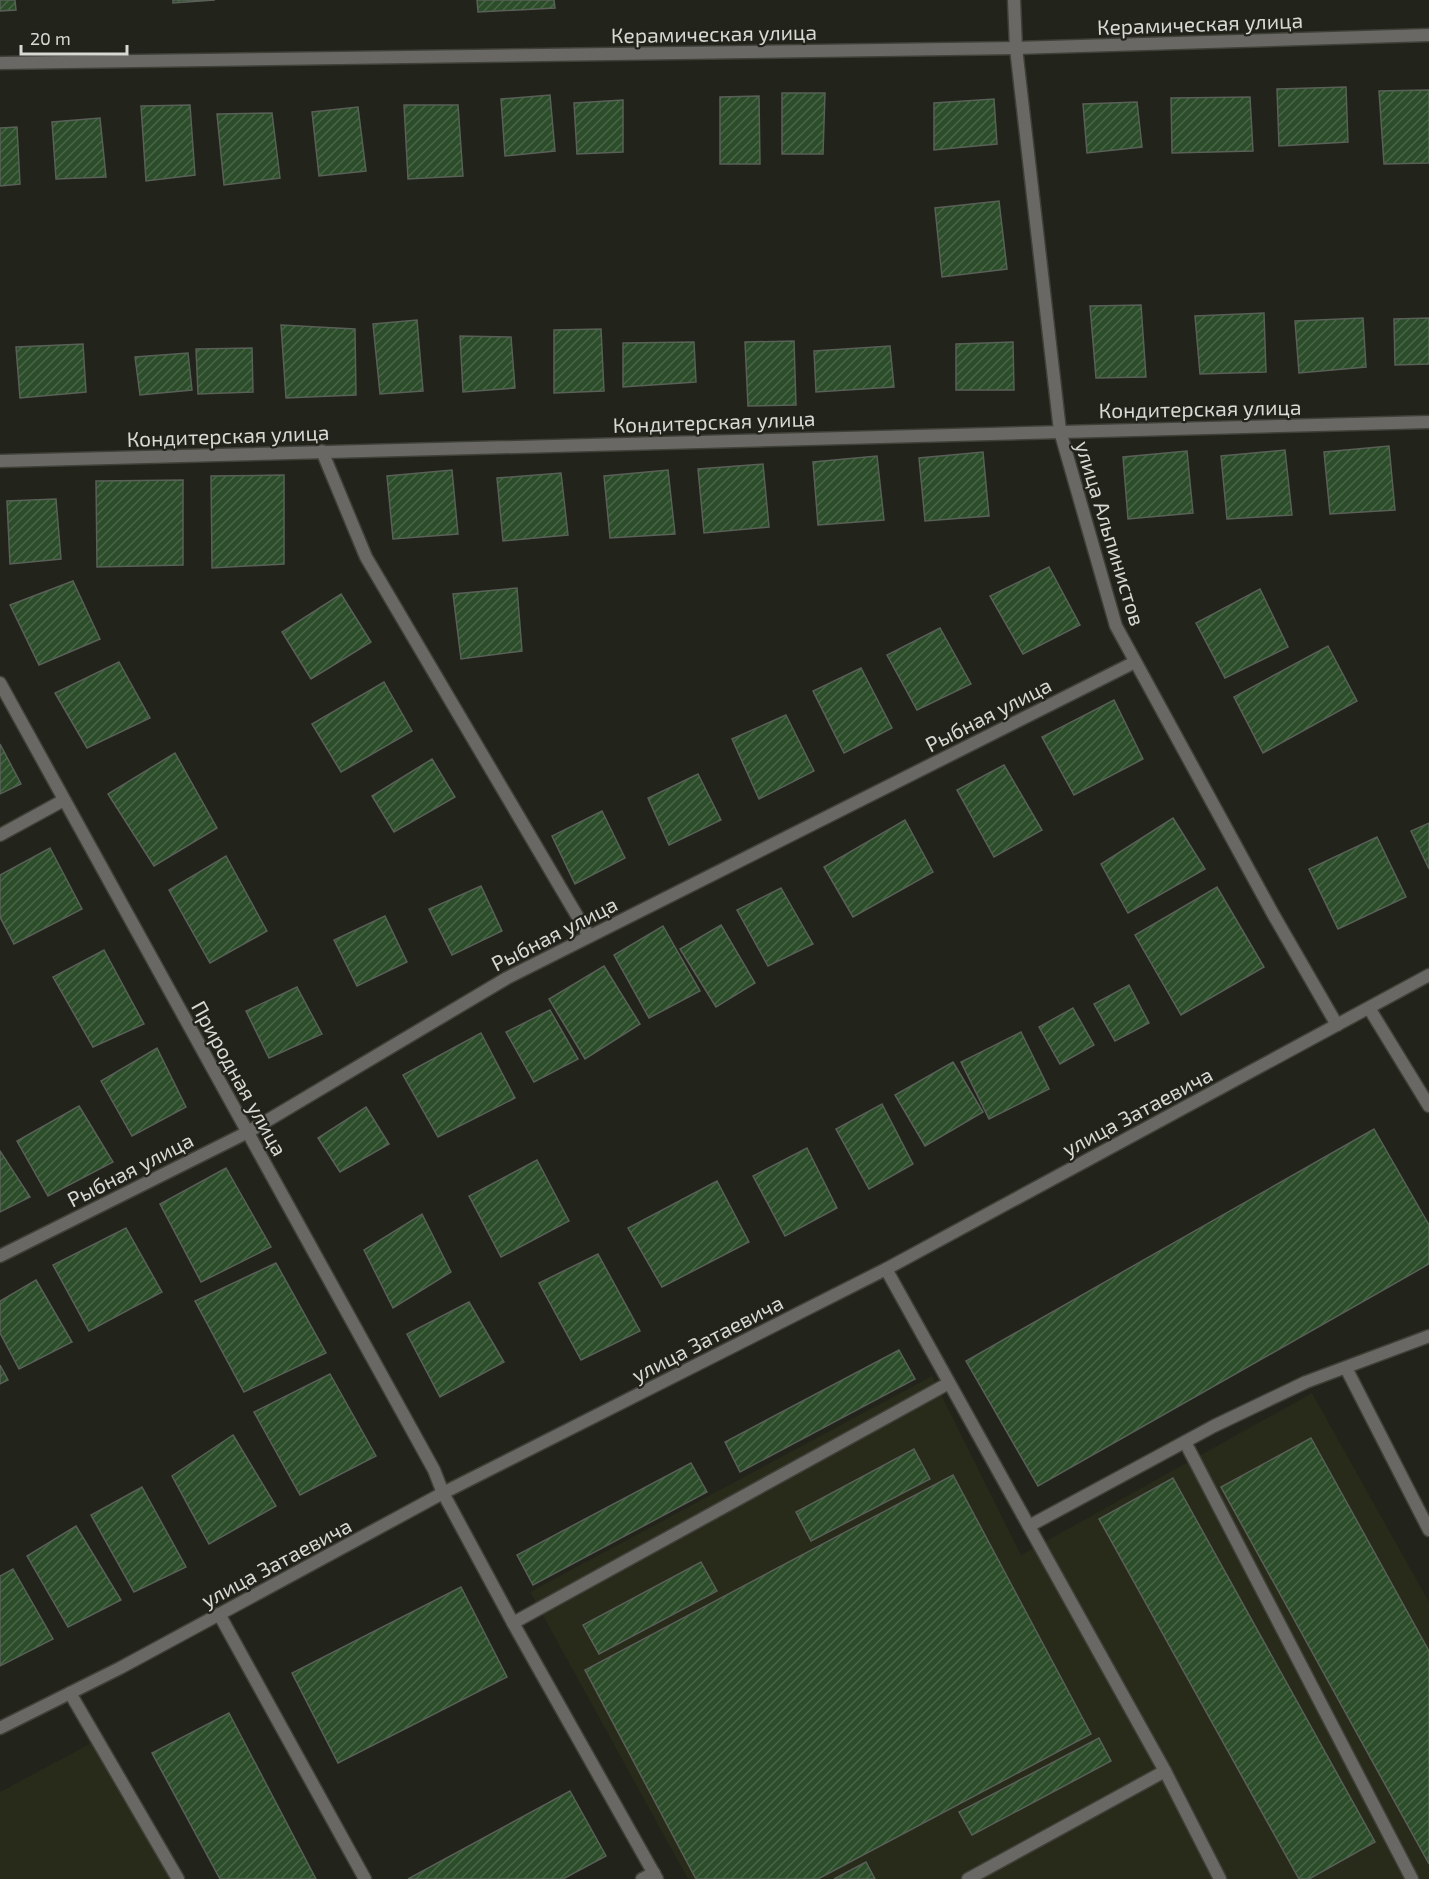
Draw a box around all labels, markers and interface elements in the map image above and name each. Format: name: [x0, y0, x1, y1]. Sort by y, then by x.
street label: Керамическая улица: [1097, 7, 1303, 40]
scale bar: [21, 18, 128, 56]
street label: Керамическая улица: [611, 19, 817, 48]
text: 20 m: [30, 27, 71, 49]
street label: Кондитерская улица: [1098, 394, 1302, 423]
street label: Кондитерская улица: [612, 405, 816, 438]
street label: Кондитерская улица: [126, 419, 330, 452]
street label: улица Альпинистов: [1070, 438, 1151, 629]
street label: Рыбная улица: [921, 672, 1056, 757]
street label: Рыбная улица: [487, 891, 622, 976]
street label: Природная улица: [186, 996, 293, 1160]
street label: улица Затаевича: [1058, 1061, 1217, 1162]
street label: Рыбная улица: [63, 1127, 198, 1212]
street label: улица Затаевича: [627, 1289, 787, 1388]
street label: улица Затаевича: [197, 1512, 356, 1613]

